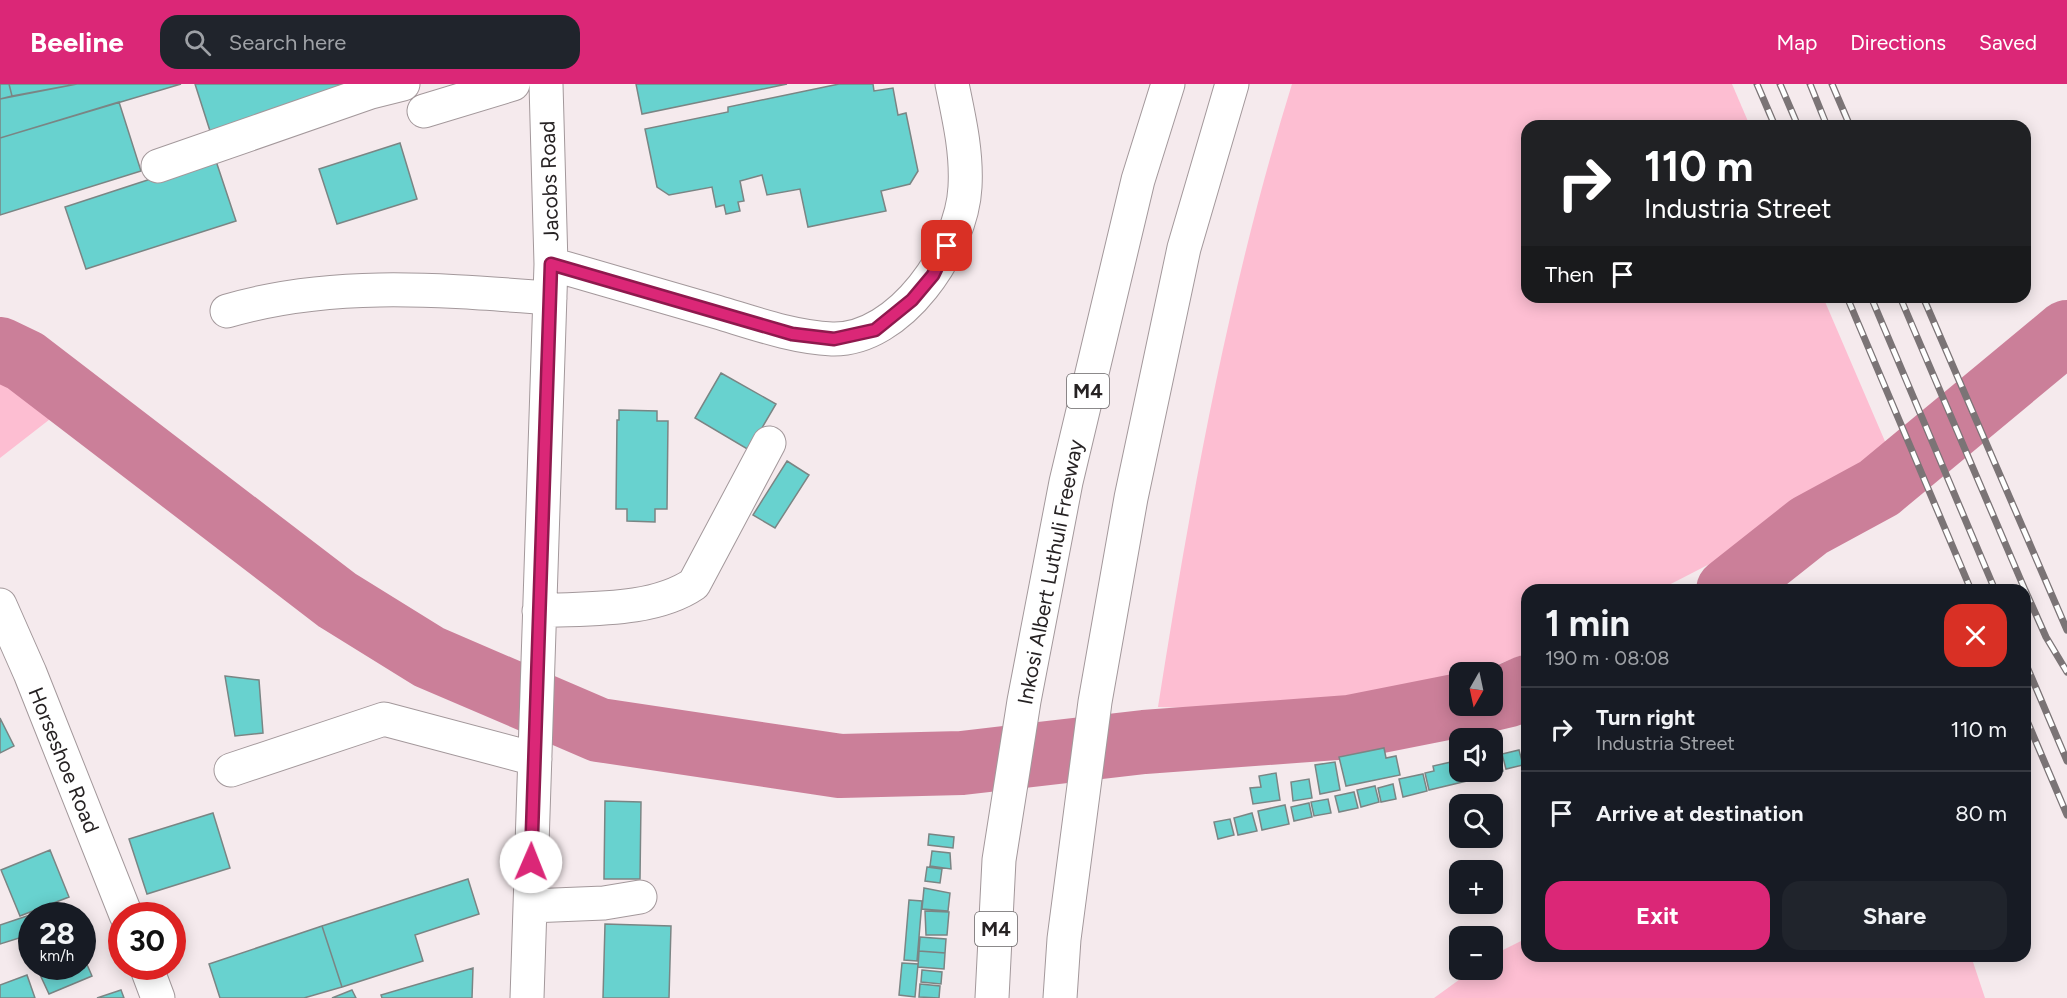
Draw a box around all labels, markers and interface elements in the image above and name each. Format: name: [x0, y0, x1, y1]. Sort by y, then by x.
search box: [160, 15, 580, 69]
text: Beeline: [30, 25, 124, 59]
icon: search: [181, 26, 214, 59]
text: Search here: [229, 29, 346, 56]
text: Map: [1776, 30, 1817, 55]
text: Directions: [1850, 30, 1946, 55]
text: Saved: [1979, 30, 2037, 55]
street label: Jacobs Road: [534, 120, 564, 242]
text: 110 m: [1644, 141, 1753, 192]
icon: right: [1545, 144, 1623, 222]
text: Industria Street: [1644, 192, 1832, 225]
pin: [921, 220, 972, 271]
icon: arrive: [930, 229, 963, 262]
icon: arrive: [1606, 258, 1639, 291]
text: Then: [1545, 261, 1594, 288]
road number: M4: [1067, 374, 1109, 408]
street label: Inkosi Albert Luthuli Freeway: [1012, 437, 1088, 707]
text: 1 min: [1545, 602, 1630, 645]
button: close: [1944, 604, 2007, 667]
text: 190 m · 08:08: [1545, 646, 1670, 670]
north arrow: [1449, 662, 1503, 716]
map controls: [1449, 662, 1503, 980]
street label: Horseshoe Road: [23, 683, 105, 837]
text: Turn right: [1596, 704, 1695, 731]
icon: right: [1545, 713, 1578, 746]
text: 110 m: [1951, 716, 2007, 743]
button: sound: [1449, 728, 1503, 782]
text: Industria Street: [1596, 731, 1735, 755]
button: search: [1449, 794, 1503, 848]
icon: arrive: [1545, 797, 1578, 830]
text: Arrive at destination: [1596, 800, 1804, 827]
text: 80 m: [1955, 800, 2007, 827]
position arrow: [499, 830, 563, 894]
button: +: [1449, 860, 1503, 914]
button: Exit: [1545, 881, 1770, 950]
button: Share: [1782, 881, 2007, 950]
speed limit sign: 30: [108, 902, 186, 980]
road number: M4: [975, 912, 1017, 946]
text: 28: [39, 915, 75, 952]
button: −: [1449, 926, 1503, 980]
text: km/h: [40, 947, 74, 965]

